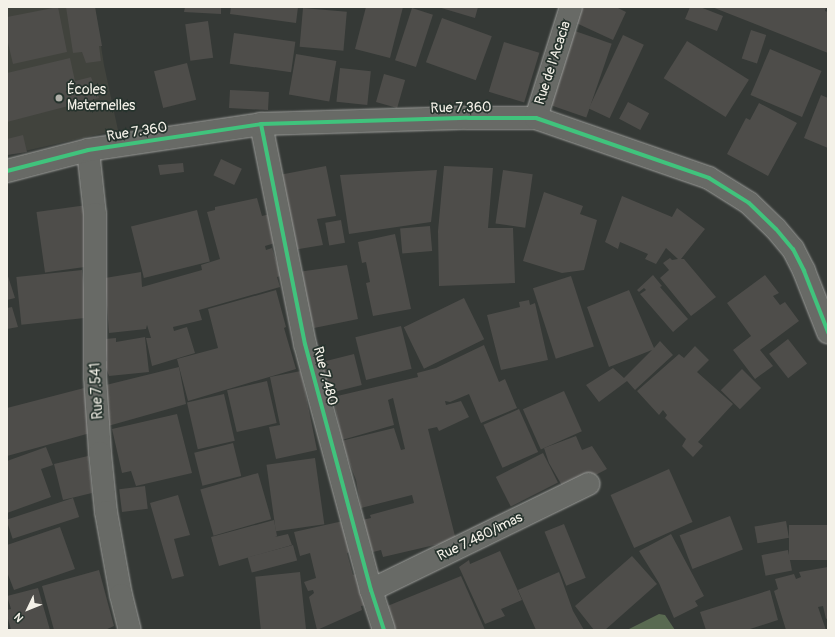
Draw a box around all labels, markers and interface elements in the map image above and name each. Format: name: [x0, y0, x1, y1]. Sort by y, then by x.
street label: Rue de l'Acacia: [532, 19, 574, 107]
place label: Écoles Maternelles: [67, 82, 135, 114]
marker: Écoles Maternelles: [54, 93, 64, 103]
street label: Rue 7.360: [430, 99, 492, 117]
street label: Rue 7.360: [106, 119, 168, 145]
street label: Rue 7.480: [309, 345, 341, 407]
street label: Rue 7.541: [87, 362, 107, 420]
street label: Rue 7.480/imas: [435, 509, 525, 565]
north arrow: [8, 589, 48, 629]
text: N: [12, 610, 26, 625]

